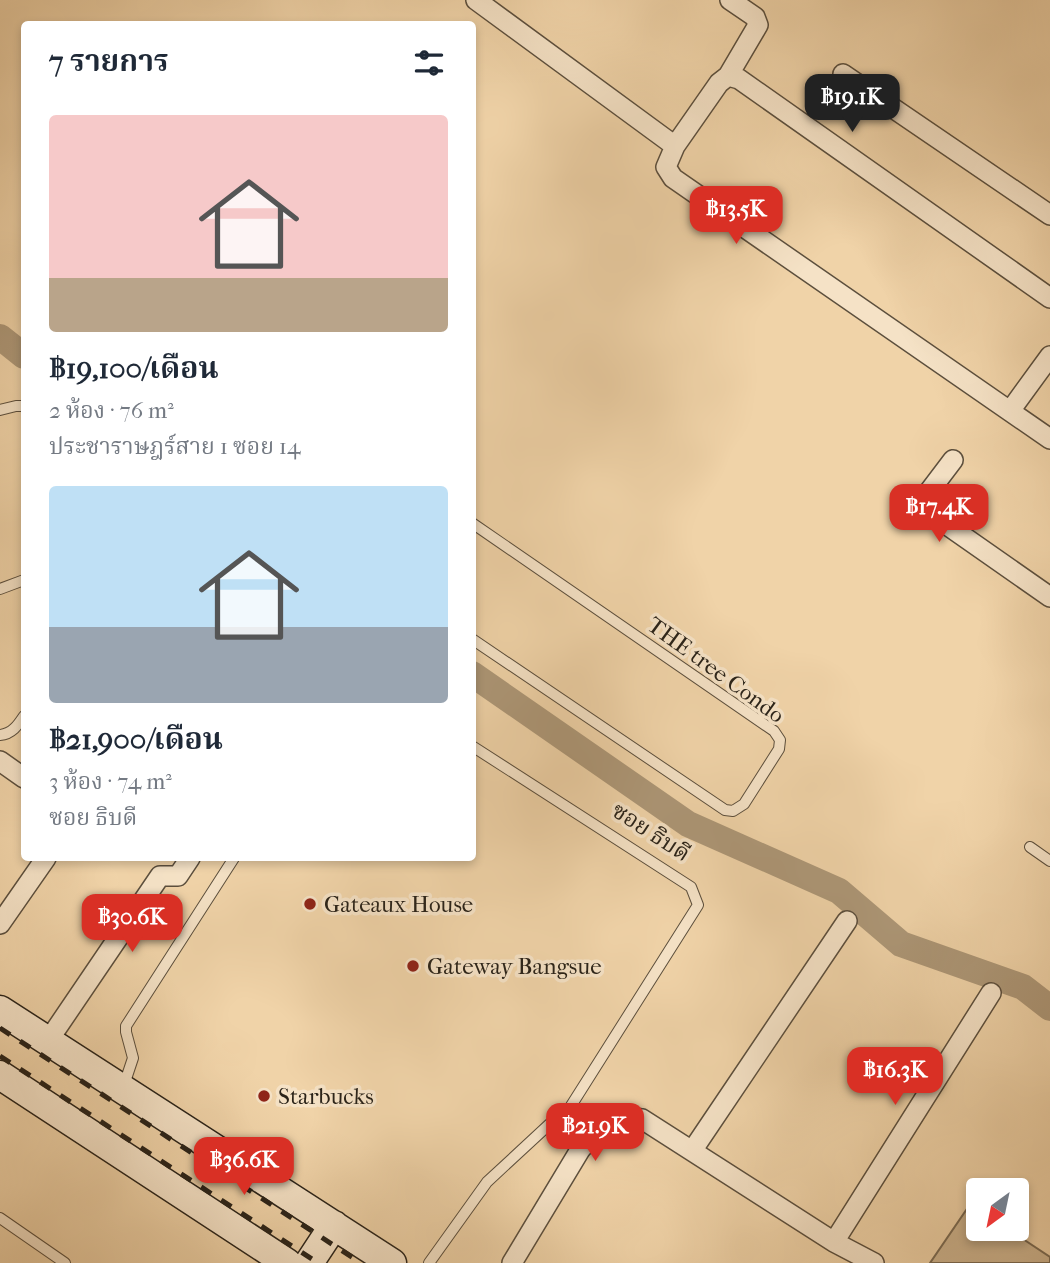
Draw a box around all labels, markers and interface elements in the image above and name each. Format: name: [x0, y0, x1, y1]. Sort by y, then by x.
text: 7 รายการ: [49, 44, 169, 79]
icon: filters: [410, 44, 448, 82]
pin: ฿19.1K: [795, 74, 909, 134]
text: ฿19.1K: [821, 83, 883, 110]
icon: home: [186, 161, 312, 287]
pin: ฿13.5K: [679, 187, 793, 246]
text: ฿13.5K: [706, 195, 766, 222]
text: ฿19,100/เดือน: [49, 351, 219, 386]
text: 2 ห้อง · 76 m²: [49, 397, 174, 424]
text: ประชาราษฎร์สาย 1 ซอย 14: [49, 433, 301, 460]
pin: ฿17.4K: [882, 484, 996, 544]
text: ฿17.4K: [905, 493, 973, 520]
icon: home: [186, 532, 312, 658]
street label: THE tree Condo: [642, 611, 790, 729]
text: ฿21,900/เดือน: [49, 722, 223, 757]
text: 3 ห้อง · 74 m²: [49, 768, 172, 795]
street label: ซอย ธิบดี: [607, 797, 695, 867]
text: ซอย ธิบดี: [49, 804, 137, 831]
place label: Gateaux House: [324, 891, 473, 918]
pin: ฿30.6K: [75, 894, 189, 954]
marker: Gateaux House: [302, 896, 318, 912]
text: ฿30.6K: [98, 903, 166, 930]
place label: Gateway Bangsue: [427, 953, 602, 980]
marker: Gateway Bangsue: [405, 958, 421, 974]
pin: ฿16.3K: [838, 1048, 952, 1107]
text: ฿16.3K: [863, 1056, 927, 1083]
place label: Starbucks: [278, 1083, 374, 1110]
marker: Starbucks: [256, 1088, 272, 1104]
pin: ฿21.9K: [538, 1104, 652, 1163]
text: ฿21.9K: [562, 1112, 628, 1139]
pin: ฿36.6K: [187, 1138, 301, 1197]
text: ฿36.6K: [210, 1146, 278, 1173]
north arrow: [966, 1178, 1029, 1241]
map controls: [966, 1178, 1029, 1241]

